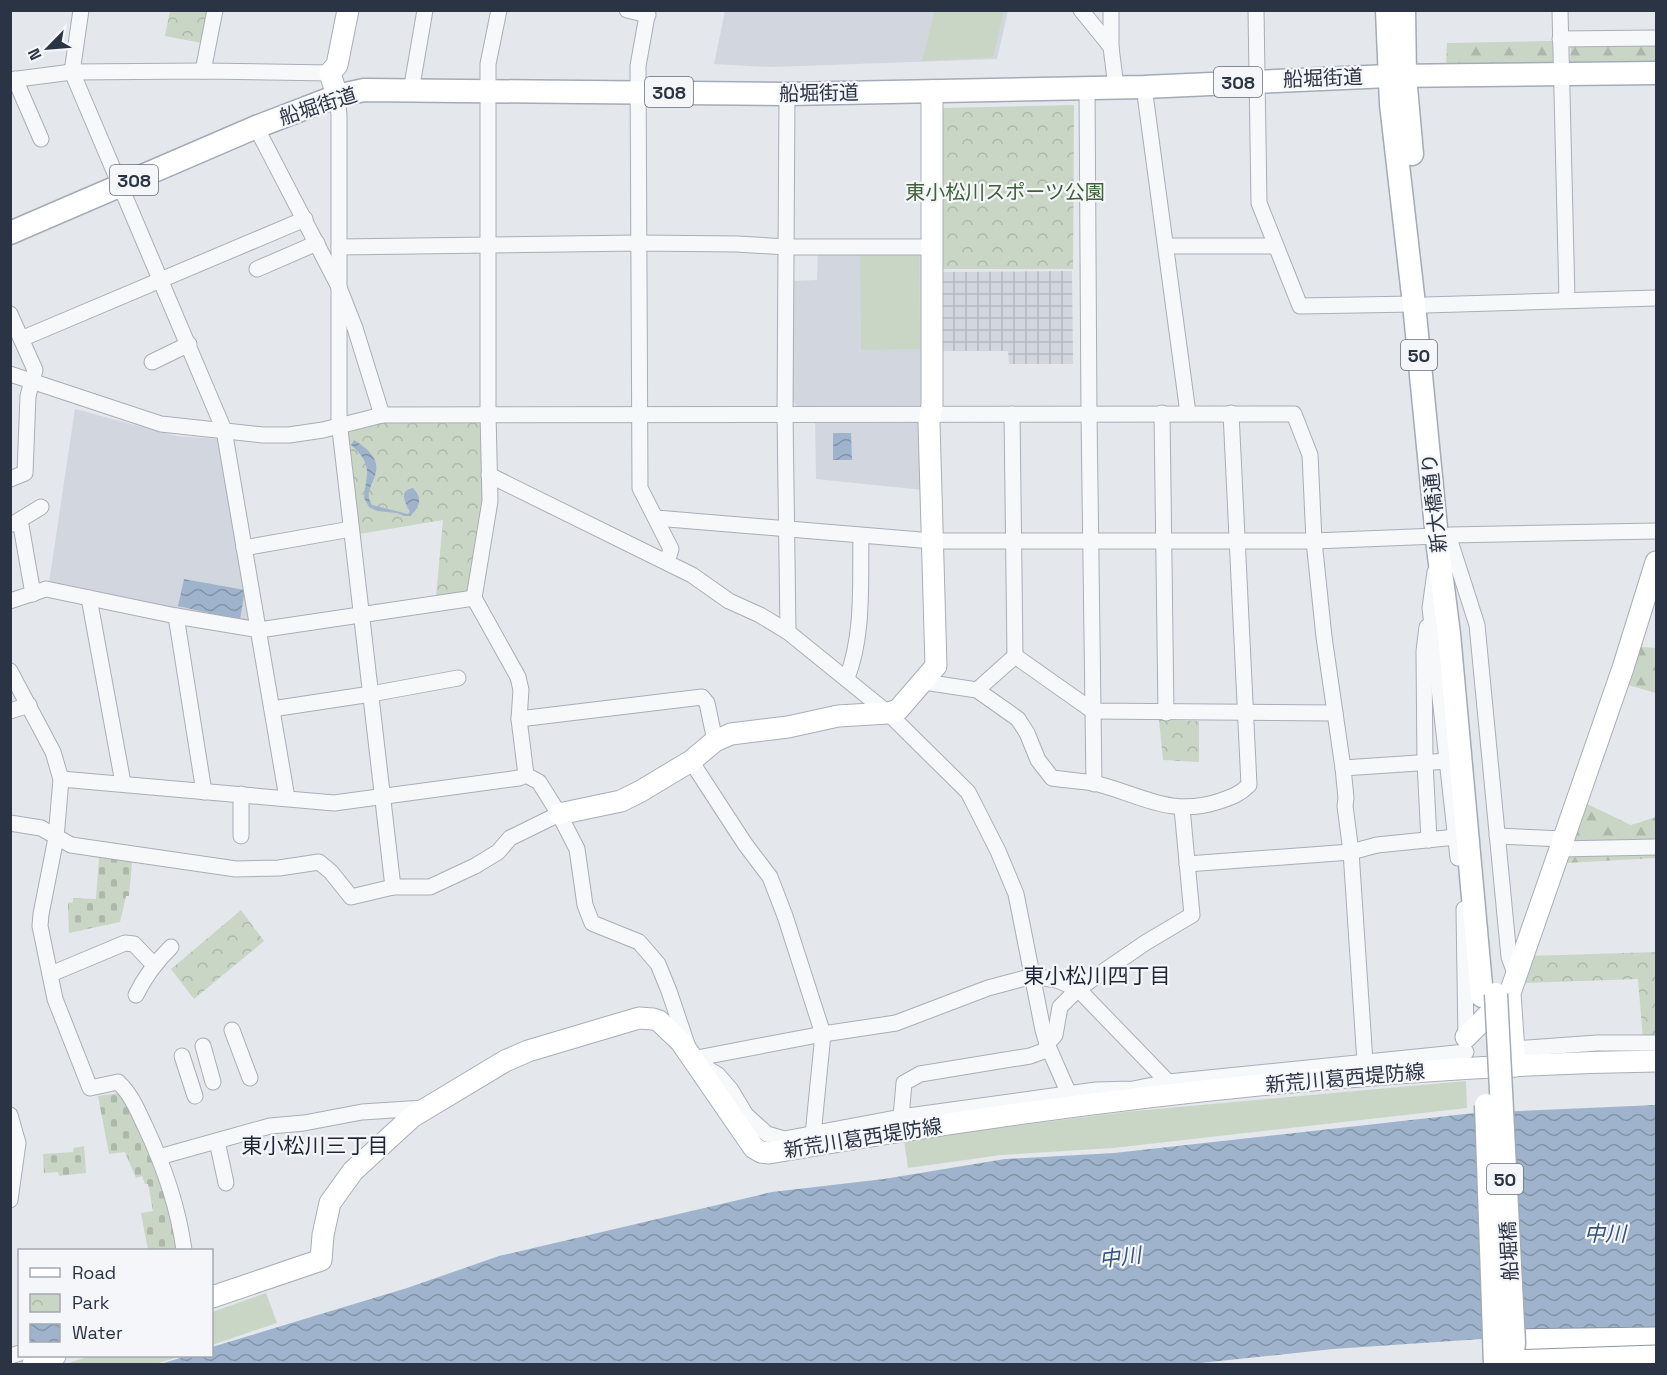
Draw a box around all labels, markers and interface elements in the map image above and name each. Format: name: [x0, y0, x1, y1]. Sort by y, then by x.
north arrow: [18, 18, 78, 78]
text: N: [23, 45, 47, 63]
street label: 船堀街道: [1283, 64, 1363, 92]
road number: 308: [1214, 67, 1262, 97]
road number: 308: [645, 77, 693, 107]
street label: 船堀街道: [779, 79, 859, 107]
street label: 船堀街道: [276, 81, 360, 131]
road number: 308: [110, 165, 158, 195]
park label: 東小松川スポーツ公園: [905, 179, 1105, 205]
road number: 50: [1401, 340, 1437, 370]
street label: 新大橋通り: [1416, 452, 1452, 554]
district label: 東小松川四丁目: [1024, 962, 1171, 989]
street label: 新荒川葛西堤防線: [1264, 1058, 1426, 1098]
street label: 新荒川葛西堤防線: [782, 1113, 944, 1163]
district label: 東小松川三丁目: [242, 1132, 389, 1159]
road number: 50: [1487, 1164, 1523, 1194]
street label: 船堀橋: [1494, 1220, 1524, 1282]
water label: 中川: [1584, 1220, 1628, 1247]
water label: 中川: [1098, 1241, 1144, 1273]
legend: [18, 1249, 213, 1357]
text: Road: [72, 1261, 116, 1284]
text: Park: [72, 1291, 110, 1314]
text: Water: [72, 1321, 123, 1344]

